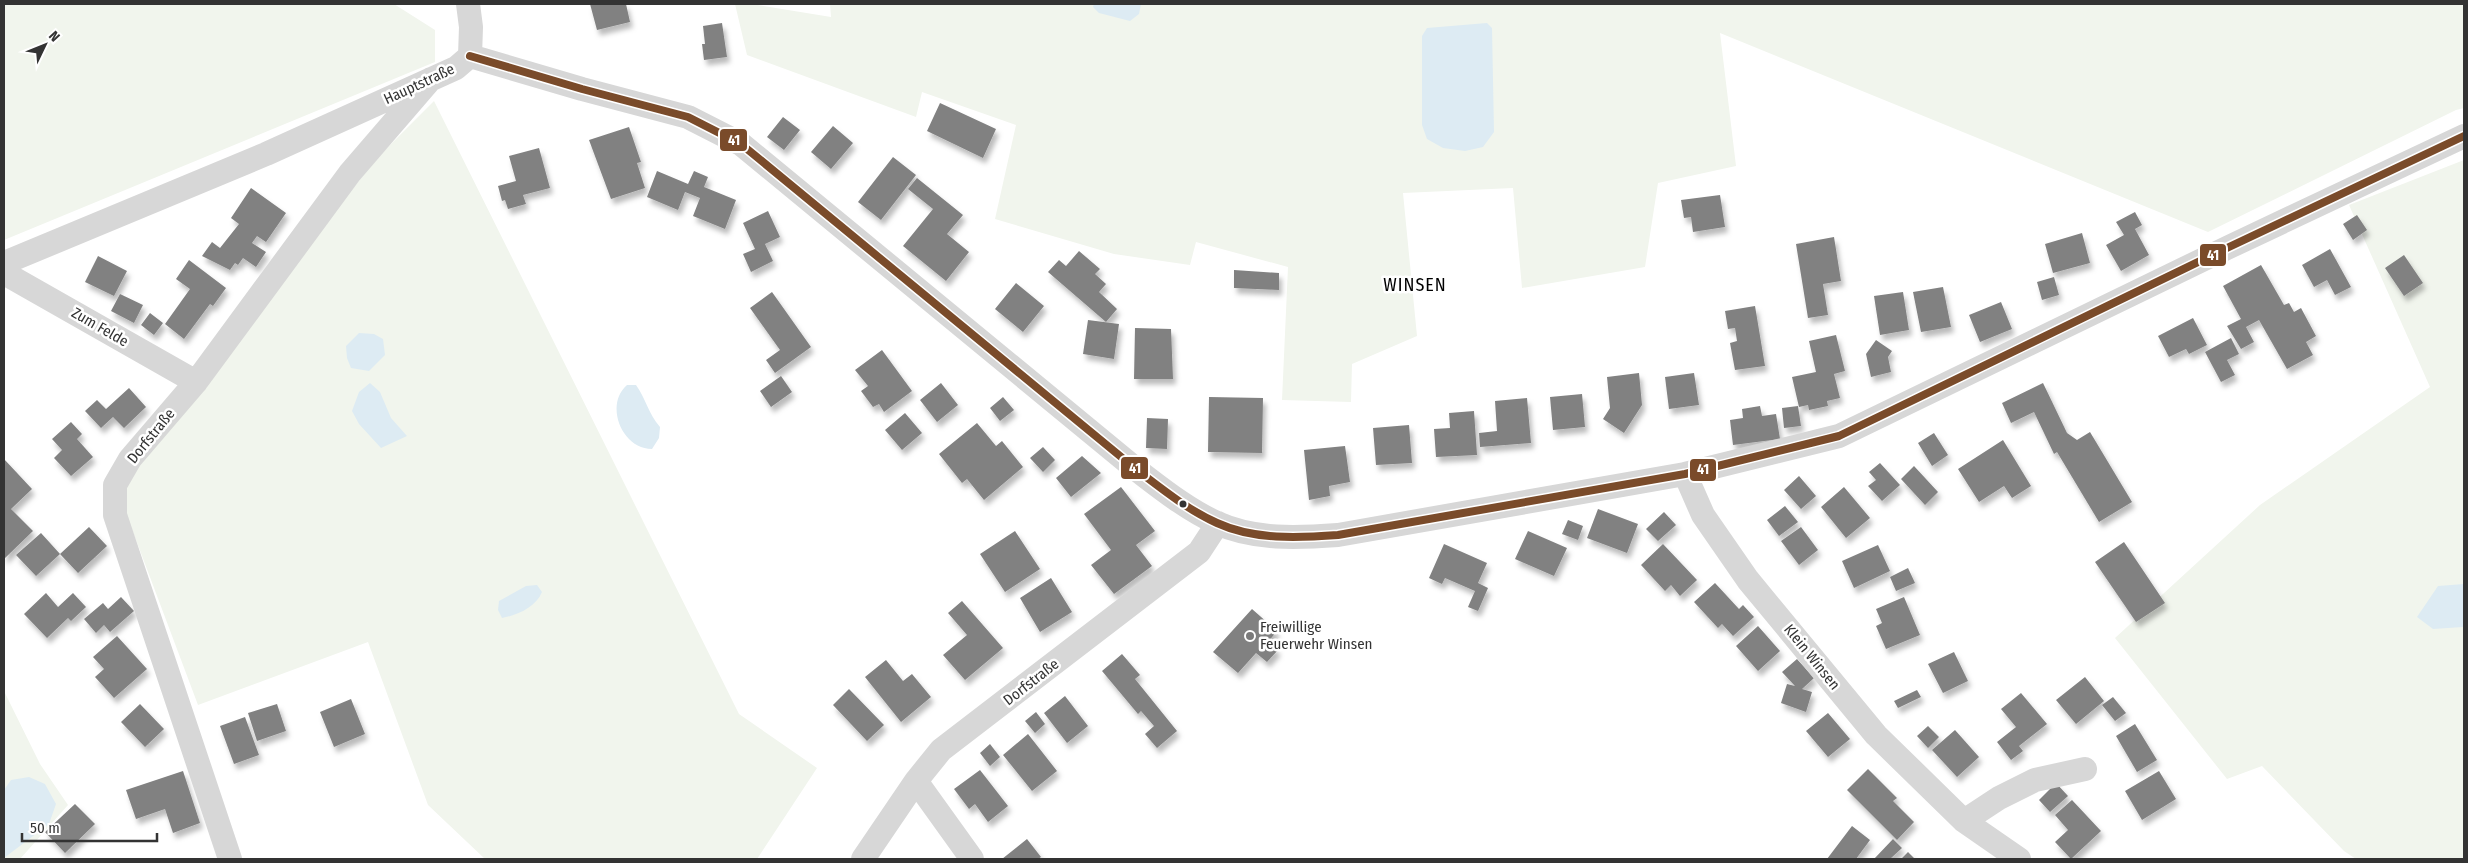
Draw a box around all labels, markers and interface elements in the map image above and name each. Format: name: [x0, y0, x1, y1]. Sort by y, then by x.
north arrow: [20, 20, 70, 70]
text: N: [45, 28, 63, 45]
street label: Hauptstraße: [381, 60, 457, 108]
line badge: 41: [719, 128, 748, 152]
text: 41: [728, 132, 740, 149]
line badge: 41: [2199, 243, 2227, 267]
text: 41: [2207, 247, 2219, 264]
district label: WINSEN: [1383, 274, 1447, 296]
street label: Zum Felde: [68, 304, 132, 350]
street label: Dorfstraße: [123, 405, 179, 467]
line badge: 41: [1120, 456, 1149, 480]
line badge: 41: [1689, 458, 1717, 482]
text: 41: [1129, 460, 1141, 477]
text: 41: [1697, 461, 1709, 478]
unlabelled marker: [1178, 499, 1188, 509]
place label: Freiwillige Feuerwehr Winsen: [1260, 618, 1373, 653]
street label: Klein Winsen: [1780, 621, 1844, 693]
marker: Freiwillige Feuerwehr Winsen: [1244, 630, 1256, 642]
street label: Dorfstraße: [1000, 655, 1062, 709]
scale bar: [22, 810, 158, 842]
text: 50 m: [30, 819, 60, 837]

